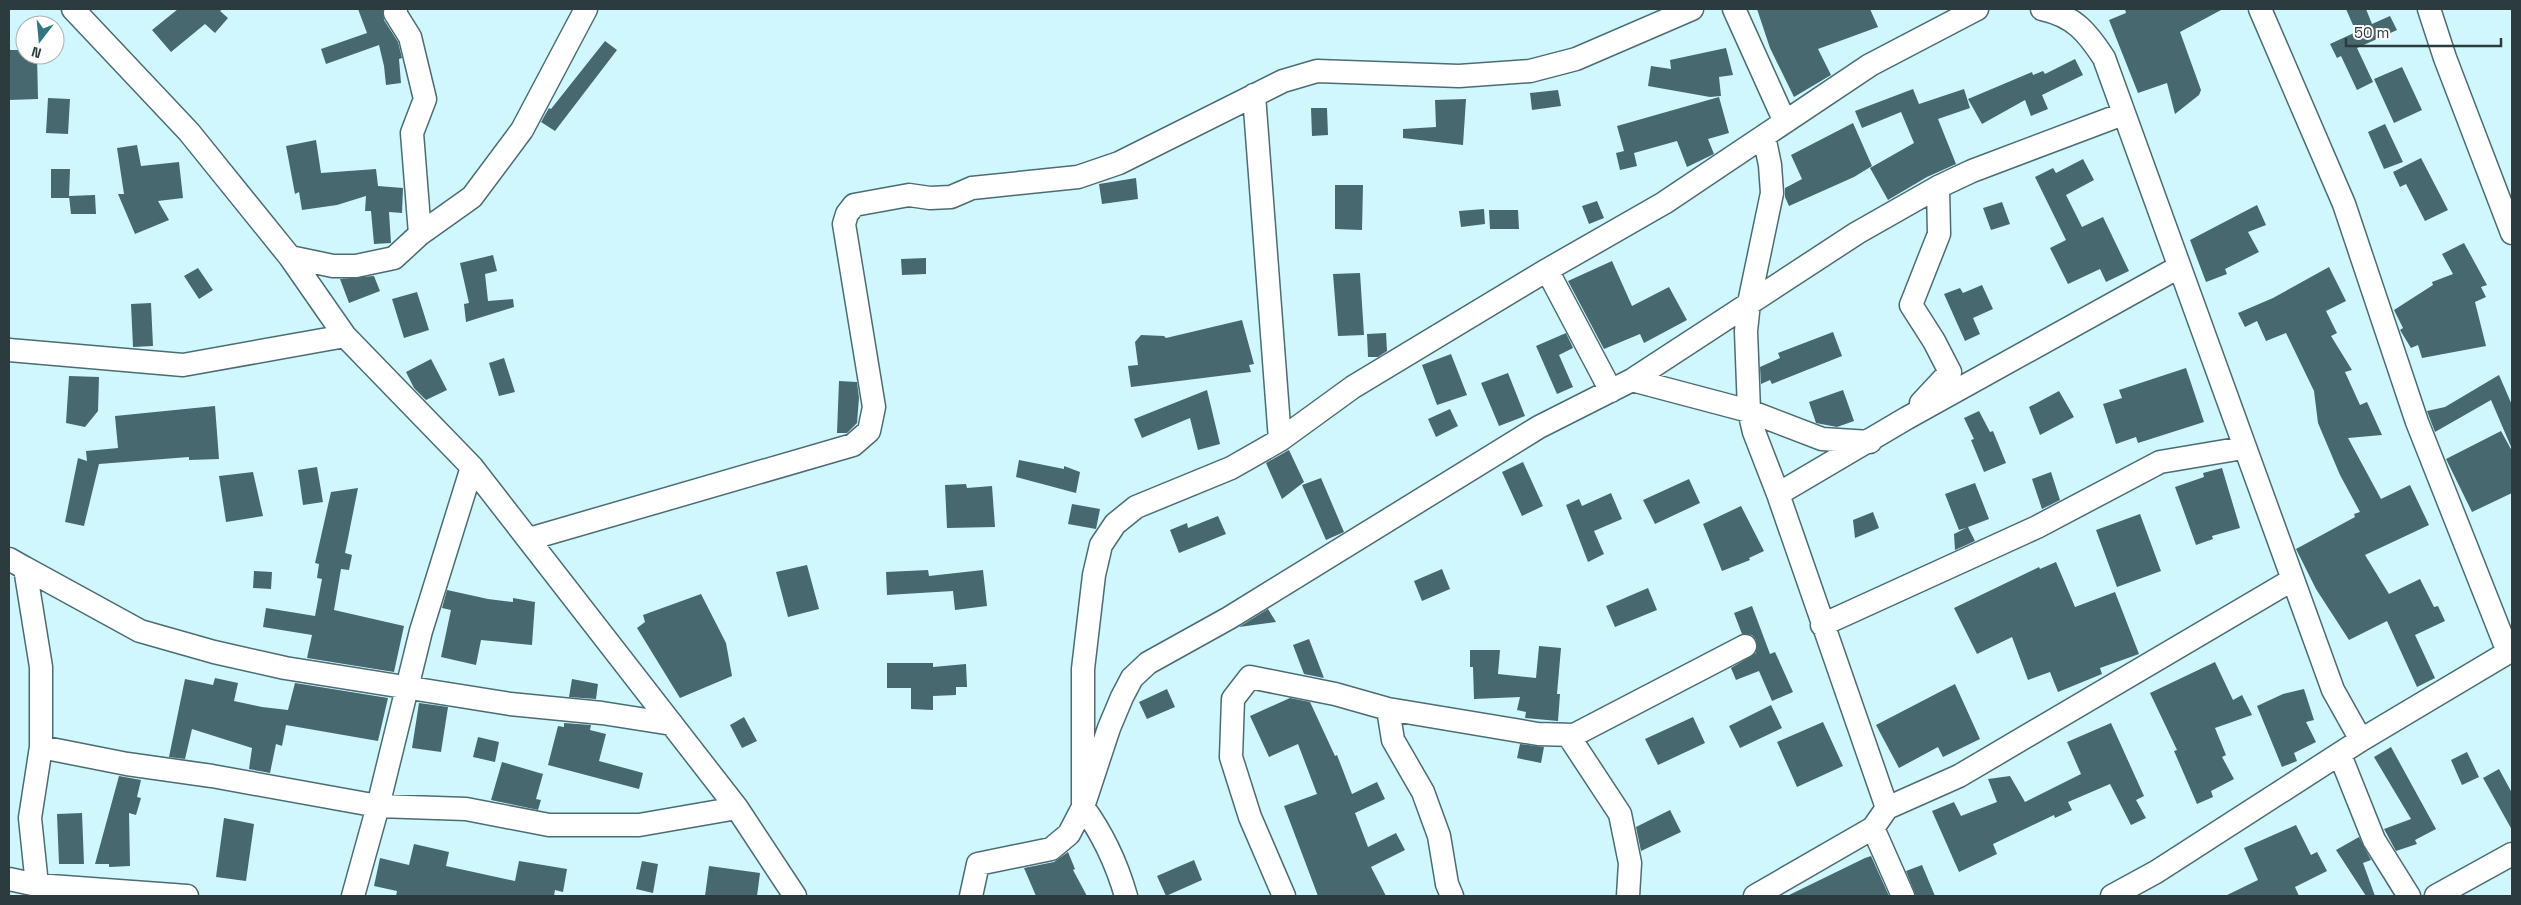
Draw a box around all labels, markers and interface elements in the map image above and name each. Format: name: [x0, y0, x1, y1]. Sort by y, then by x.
north arrow: [15, 15, 65, 65]
scale bar: [2346, 15, 2501, 47]
text: 50 m: [2354, 23, 2389, 42]
text: N: [29, 43, 43, 62]

